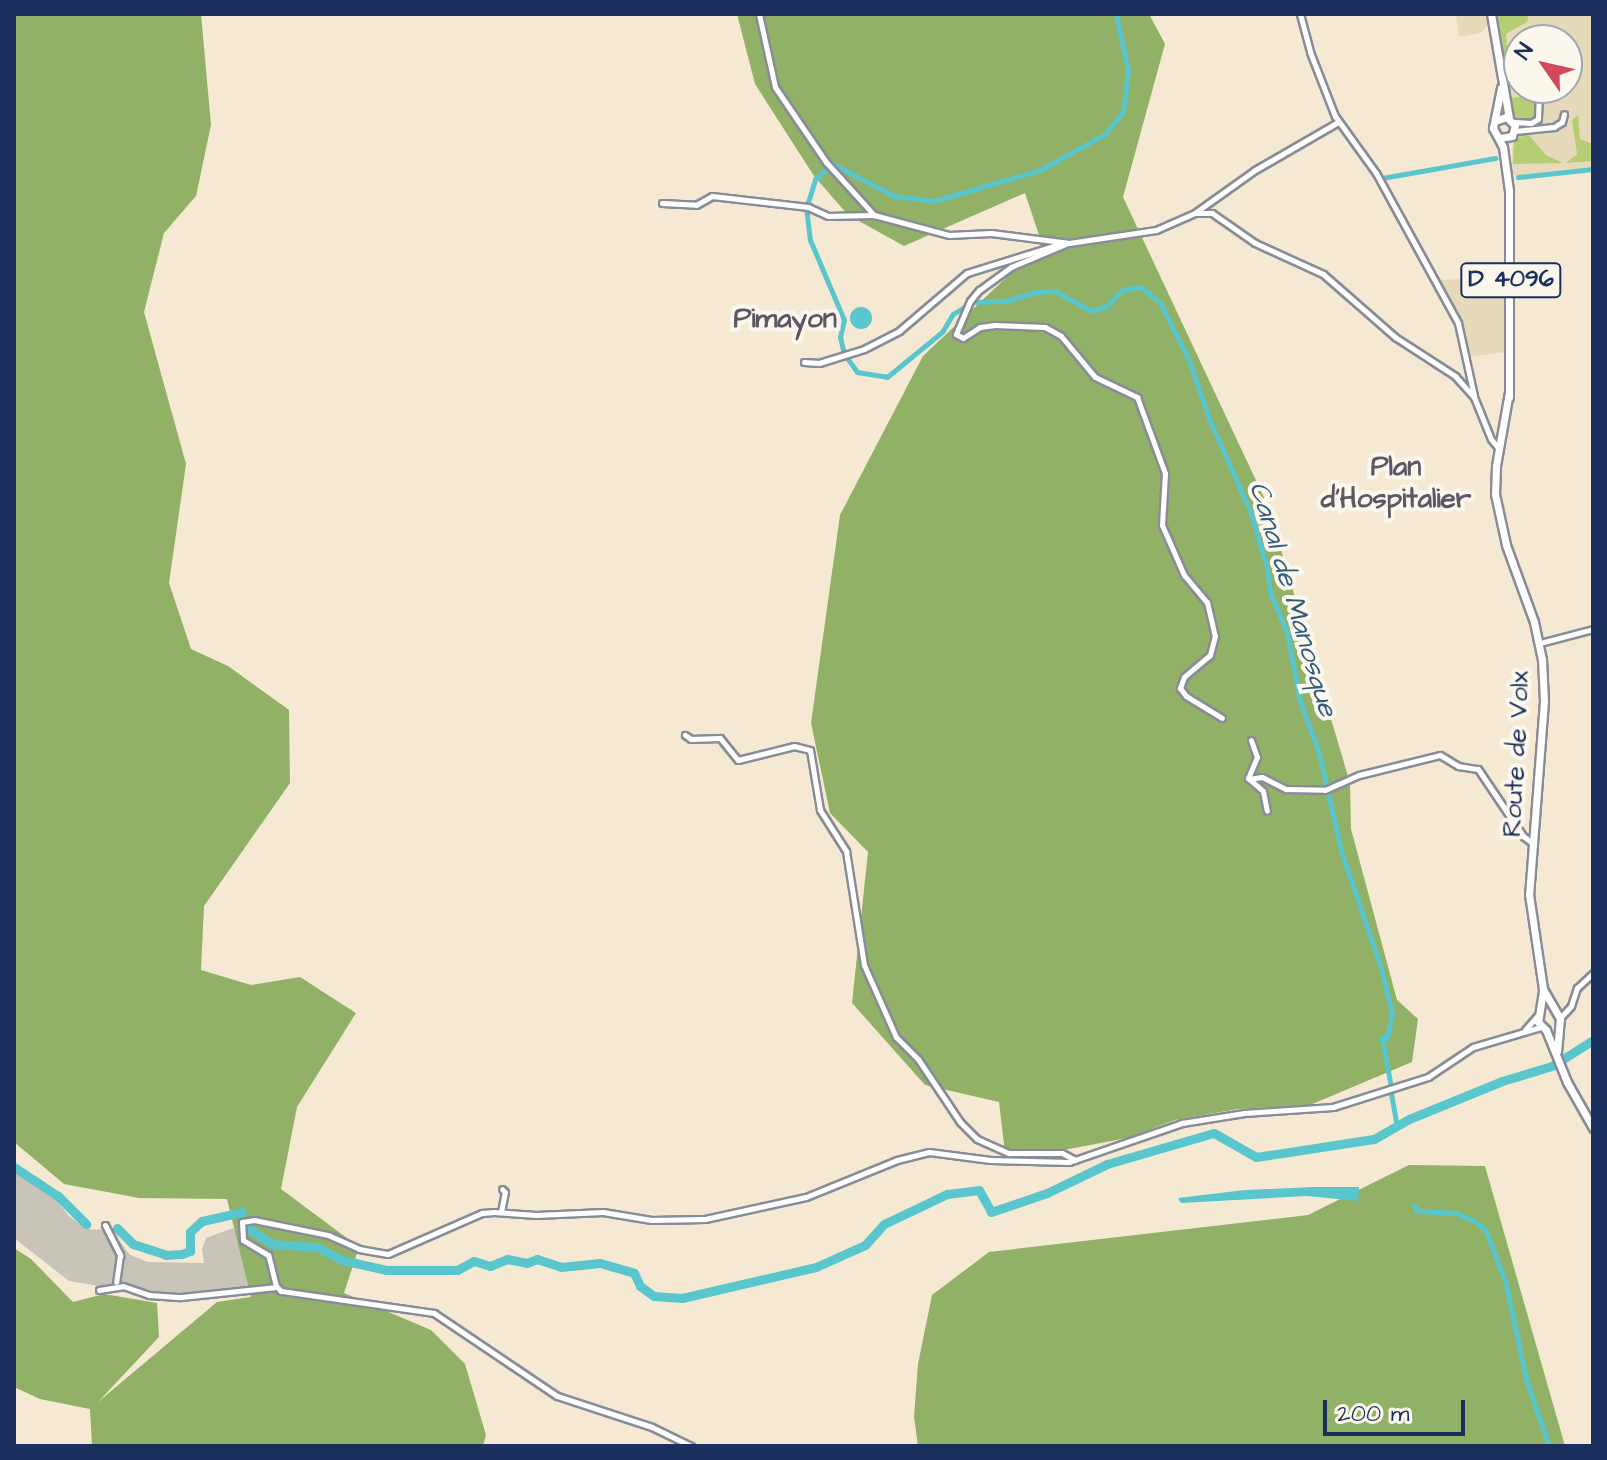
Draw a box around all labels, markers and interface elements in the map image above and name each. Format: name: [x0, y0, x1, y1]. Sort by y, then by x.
north arrow: [1503, 24, 1583, 104]
text: N: [1508, 37, 1541, 66]
road number: D 4096: [1459, 260, 1563, 300]
district label: Pimayon: [733, 302, 837, 336]
district label: Plan d'Hospitalier: [1321, 450, 1471, 516]
water label: Canal de Manosque: [1241, 478, 1345, 720]
street label: Route de Volx: [1497, 670, 1537, 838]
scale bar: [1327, 1384, 1469, 1434]
text: 200 m: [1337, 1397, 1409, 1431]

